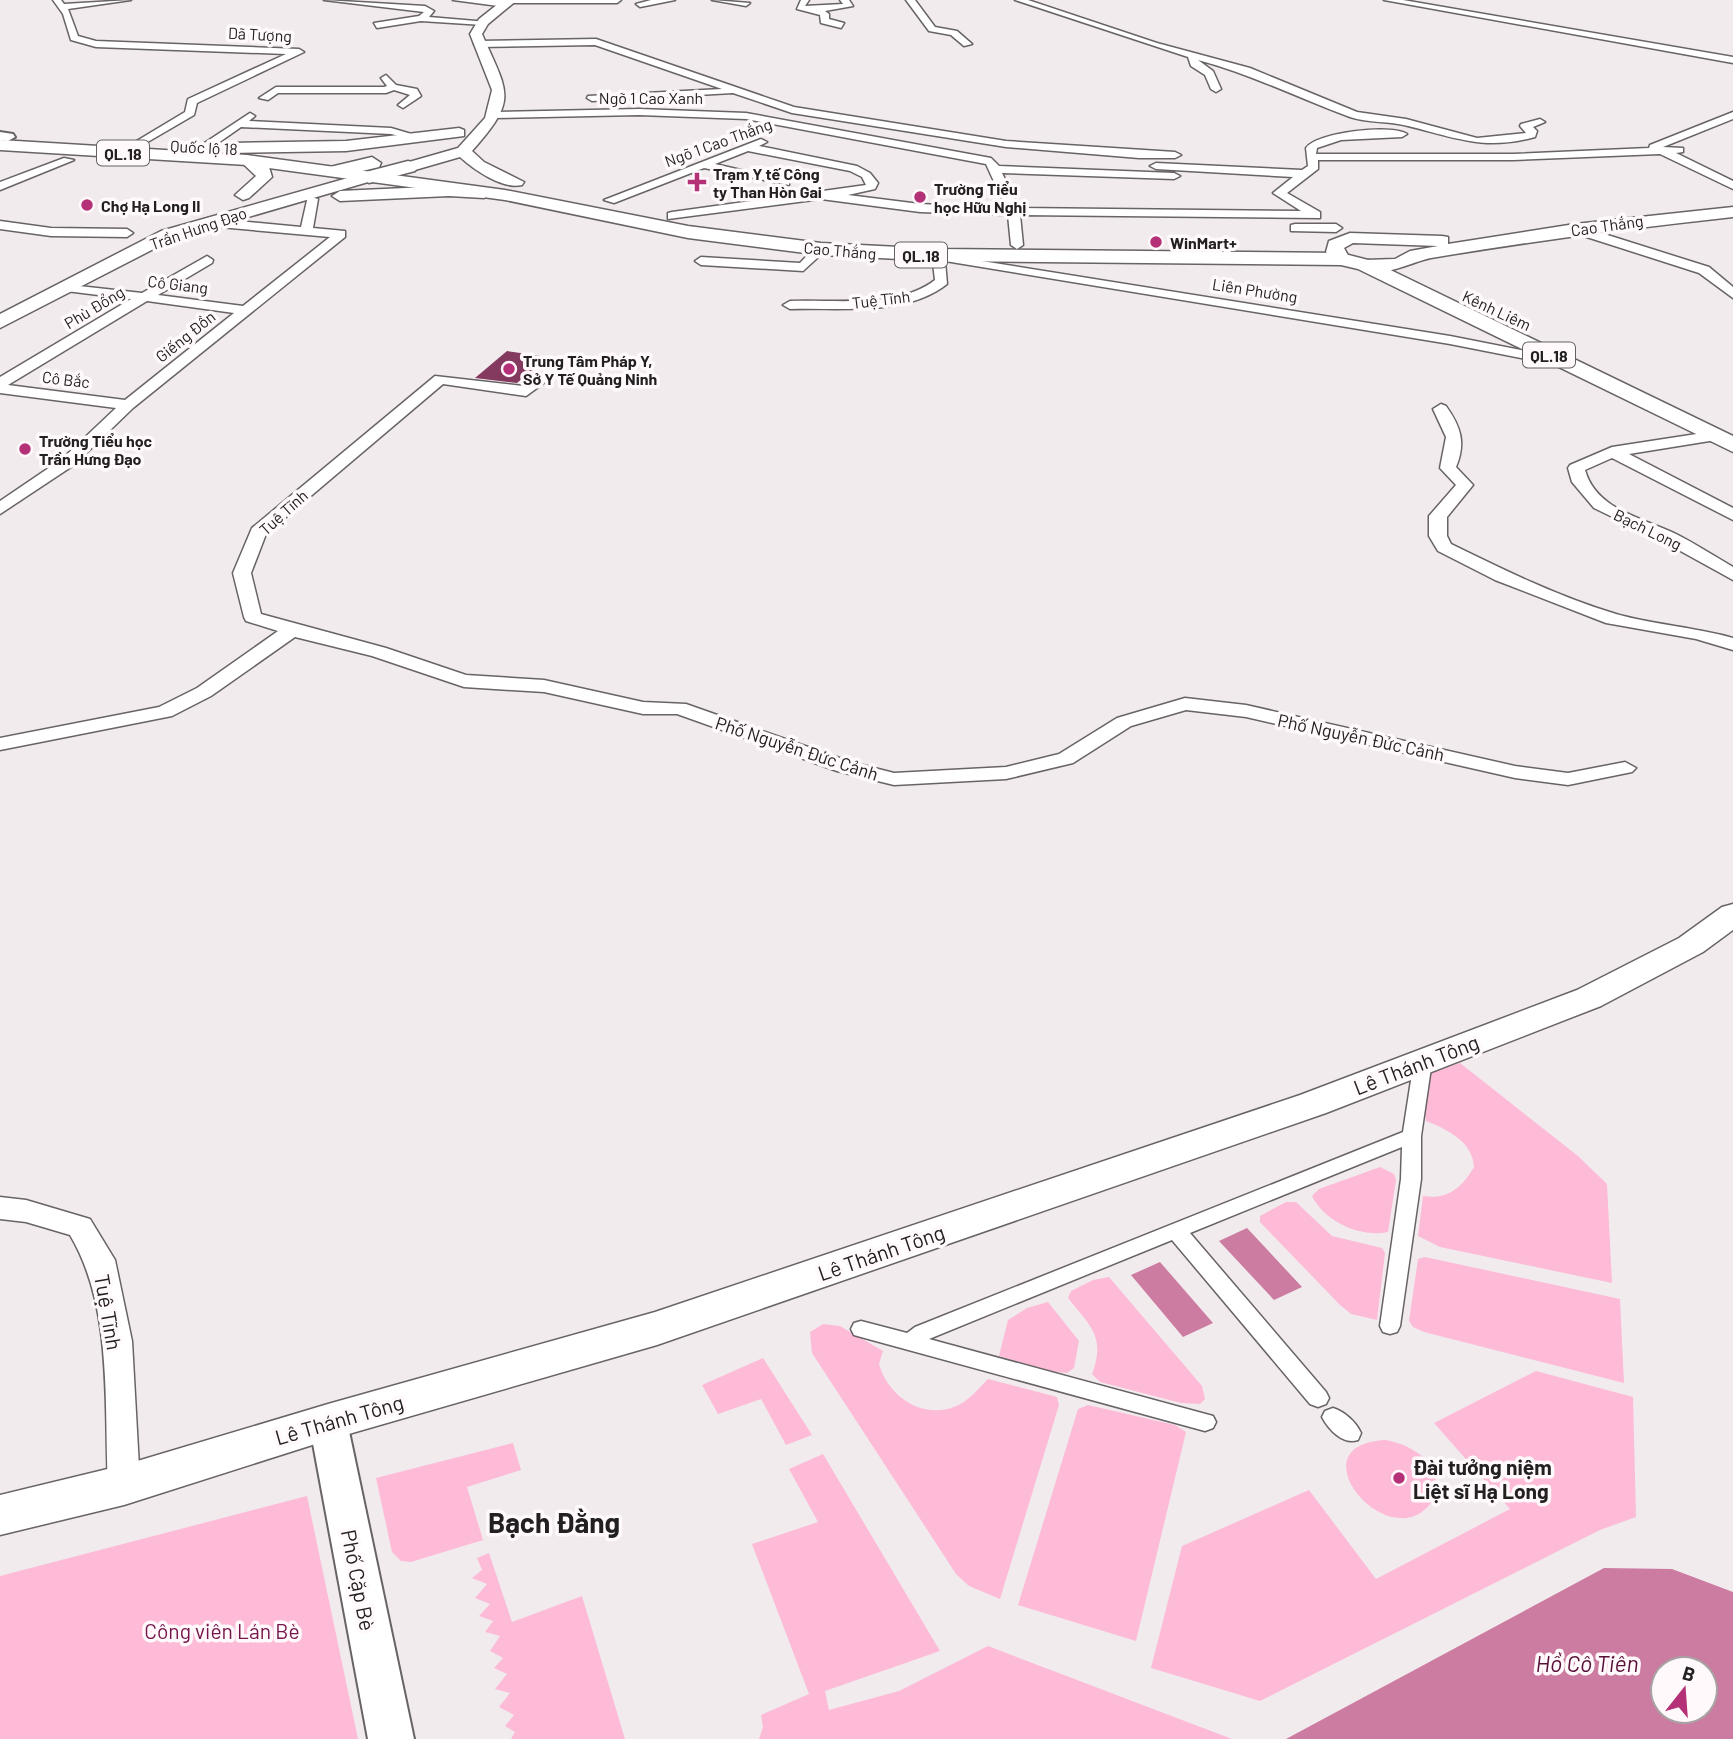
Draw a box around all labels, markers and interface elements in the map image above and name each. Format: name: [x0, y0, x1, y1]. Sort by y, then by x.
street label: Dã Tượng: [228, 23, 292, 45]
street label: Ngõ 1 Cao Xanh: [599, 88, 703, 107]
street label: Ngõ 1 Cao Thắng: [662, 114, 774, 170]
street label: Quốc lộ 18: [170, 136, 238, 158]
road number: QL.18: [97, 140, 149, 166]
place label: Trạm Y tế Công ty Than Hòn Gai: [713, 164, 822, 201]
marker: Trạm Y tế Công ty Than Hòn Gai: [687, 172, 707, 192]
place label: Trường Tiểu học Hữu Nghị: [934, 179, 1026, 216]
marker: Trường Tiểu học Hữu Nghị: [912, 189, 928, 205]
place label: Chợ Hạ Long II: [101, 196, 200, 215]
marker: Chợ Hạ Long II: [79, 197, 95, 213]
street label: Trần Hưng Đạo: [147, 203, 249, 253]
street label: Cao Thắng: [1570, 211, 1644, 239]
place label: WinMart+: [1170, 233, 1237, 252]
marker: WinMart+: [1148, 234, 1164, 250]
street label: Cao Thắng: [803, 237, 877, 263]
road number: QL.18: [895, 243, 947, 268]
street label: Cô Giang: [147, 271, 209, 297]
street label: Liên Phường: [1211, 274, 1299, 306]
street label: Phù Đổng: [61, 282, 127, 332]
street label: Tuệ Tĩnh: [851, 286, 911, 312]
street label: Kênh Liêm: [1460, 286, 1534, 334]
street label: Giếng Đồn: [151, 306, 219, 366]
road number: QL.18: [1523, 342, 1575, 368]
place label: Trung Tâm Pháp Y, Sở Y Tế Quảng Ninh: [523, 351, 657, 388]
marker: Trung Tâm Pháp Y, Sở Y Tế Quảng Ninh: [501, 361, 517, 377]
street label: Cô Bắc: [41, 367, 91, 391]
place label: Trường Tiểu học Trần Hưng Đạo: [39, 431, 152, 468]
marker: Trường Tiểu học Trần Hưng Đạo: [17, 441, 33, 457]
street label: Tuệ Tĩnh: [255, 485, 311, 539]
street label: Bạch Long: [1611, 504, 1685, 554]
street label: Phố Nguyễn Đức Cảnh: [1276, 709, 1446, 765]
street label: Phố Nguyễn Đức Cảnh: [713, 711, 881, 785]
street label: Lê Thánh Tông: [1350, 1029, 1482, 1099]
street label: Lê Thánh Tông: [814, 1219, 948, 1285]
street label: Tuệ Tĩnh: [90, 1272, 128, 1352]
street label: Lê Thánh Tông: [272, 1389, 406, 1449]
place label: Đài tưởng niệm Liệt sĩ Hạ Long: [1413, 1454, 1552, 1504]
marker: Đài tưởng niệm Liệt sĩ Hạ Long: [1391, 1470, 1407, 1486]
district label: Bạch Đằng: [488, 1505, 620, 1539]
street label: Phố Cặp Bè: [337, 1527, 381, 1633]
park label: Công viên Lán Bè: [144, 1618, 300, 1643]
water label: Hồ Cô Tiên: [1536, 1649, 1638, 1677]
north arrow: [1649, 1655, 1719, 1725]
text: B: [1680, 1661, 1698, 1686]

